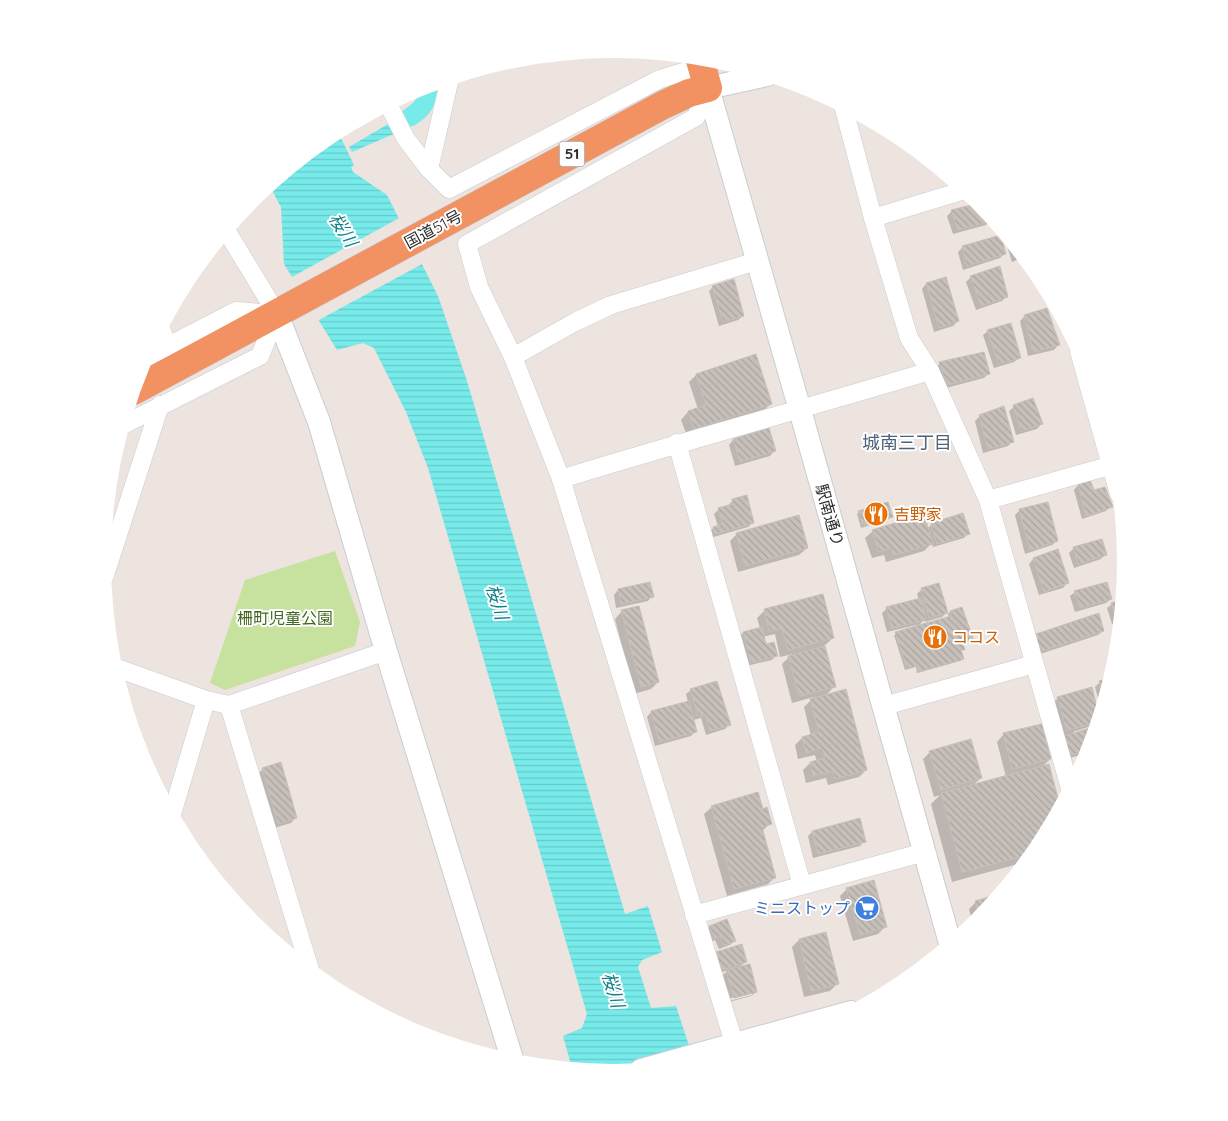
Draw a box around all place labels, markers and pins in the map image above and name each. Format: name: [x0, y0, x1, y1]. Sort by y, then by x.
restaurant icon: 吉野家: [863, 501, 889, 527]
place label: 吉野家: [894, 504, 942, 524]
restaurant icon: ココス: [922, 624, 948, 650]
place label: ココス: [952, 627, 1000, 647]
supermarket icon: ミニストップ: [854, 895, 880, 921]
place label: ミニストップ: [754, 898, 850, 918]

